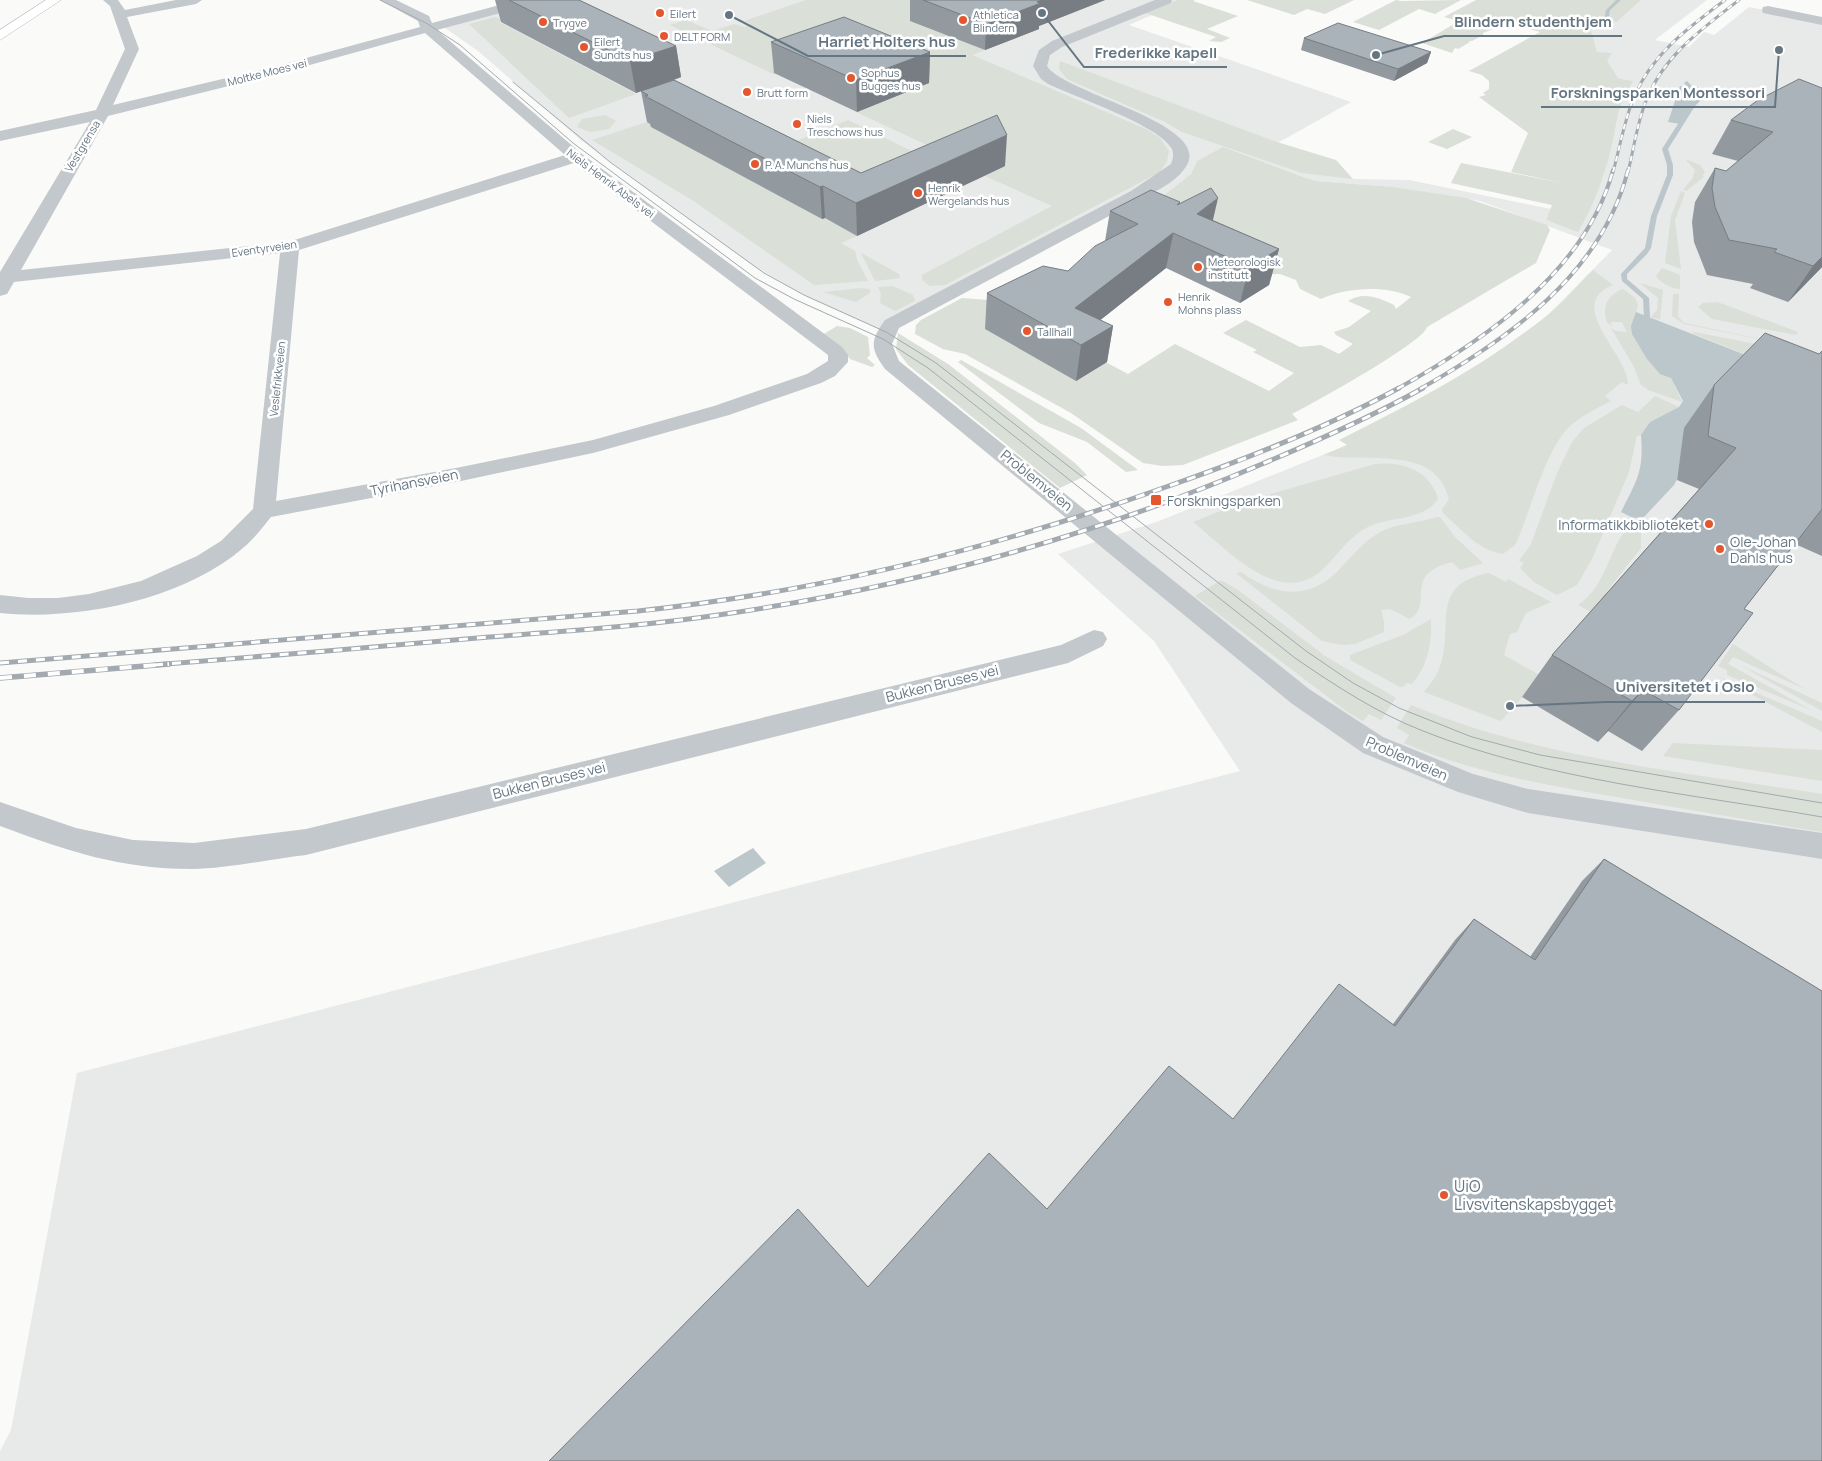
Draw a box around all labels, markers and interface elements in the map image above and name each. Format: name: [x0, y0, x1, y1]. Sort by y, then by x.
place label: Eilert: [670, 6, 696, 21]
callout: Blindern studenthjem: [1444, 6, 1622, 36]
marker: Eilert: [654, 7, 666, 19]
place label: Athletica Blindern: [973, 7, 1019, 35]
text: Blindern studenthjem: [1454, 11, 1612, 32]
marker: Athletica Blindern: [957, 14, 969, 26]
place label: Trygve: [553, 15, 587, 30]
marker: Trygve: [537, 16, 549, 28]
callout: Harriet Holters hus: [808, 26, 966, 56]
place label: DELT FORM: [674, 29, 730, 44]
marker: DELT FORM: [658, 30, 670, 42]
text: Harriet Holters hus: [818, 31, 956, 52]
place label: Eilert Sundts hus: [594, 34, 652, 62]
callout: Frederikke kapell: [1084, 37, 1227, 67]
marker: Eilert Sundts hus: [578, 41, 590, 53]
text: Frederikke kapell: [1095, 42, 1217, 63]
street label: Moltke Moes vei: [226, 55, 308, 89]
place label: Sophus Bugges hus: [861, 65, 921, 93]
marker: Sophus Bugges hus: [845, 72, 857, 84]
callout: Forskningsparken Montessori: [1541, 77, 1775, 107]
text: Forskningsparken Montessori: [1551, 82, 1765, 103]
place label: Brutt form: [757, 85, 808, 100]
marker: Brutt form: [741, 86, 753, 98]
place label: Niels Treschows hus: [807, 111, 883, 139]
street label: Vestgrensa: [61, 117, 103, 175]
marker: Niels Treschows hus: [791, 118, 803, 130]
street label: Niels Henrik Abels vei: [564, 145, 658, 221]
place label: P. A. Munchs hus: [765, 157, 849, 172]
marker: P. A. Munchs hus: [749, 158, 761, 170]
place label: Henrik Wergelands hus: [928, 180, 1009, 208]
marker: Henrik Wergelands hus: [912, 187, 924, 199]
street label: Eventyrveien: [230, 236, 298, 260]
place label: Meteorologisk institutt: [1208, 254, 1281, 282]
marker: Meteorologisk institutt: [1192, 261, 1204, 273]
place label: Henrik Mohns plass: [1178, 289, 1242, 317]
marker: Henrik Mohns plass: [1162, 296, 1174, 308]
place label: Tallhall: [1037, 324, 1072, 339]
marker: Tallhall: [1021, 325, 1033, 337]
street label: Veslefrikkveien: [266, 341, 288, 417]
street label: Problemveien: [997, 445, 1077, 515]
street label: Tyrihansveien: [368, 464, 460, 500]
place label: Forskningsparken: [1167, 491, 1281, 510]
marker: Forskningsparken: [1149, 493, 1163, 507]
place label: Informatikkbiblioteket: [1558, 515, 1699, 534]
marker: Informatikkbiblioteket: [1703, 518, 1715, 530]
place label: Ole-Johan Dahls hus: [1730, 532, 1796, 567]
marker: Ole-Johan Dahls hus: [1714, 543, 1726, 555]
street label: Bukken Bruses vei: [884, 660, 1000, 706]
callout: Universitetet i Oslo: [1605, 672, 1765, 702]
text: Universitetet i Oslo: [1615, 676, 1755, 697]
street label: Problemveien: [1363, 732, 1451, 784]
street label: Bukken Bruses vei: [491, 757, 607, 803]
place label: UiO Livsvitenskapsbygget: [1454, 1175, 1613, 1215]
marker: UiO Livsvitenskapsbygget: [1438, 1189, 1450, 1201]

